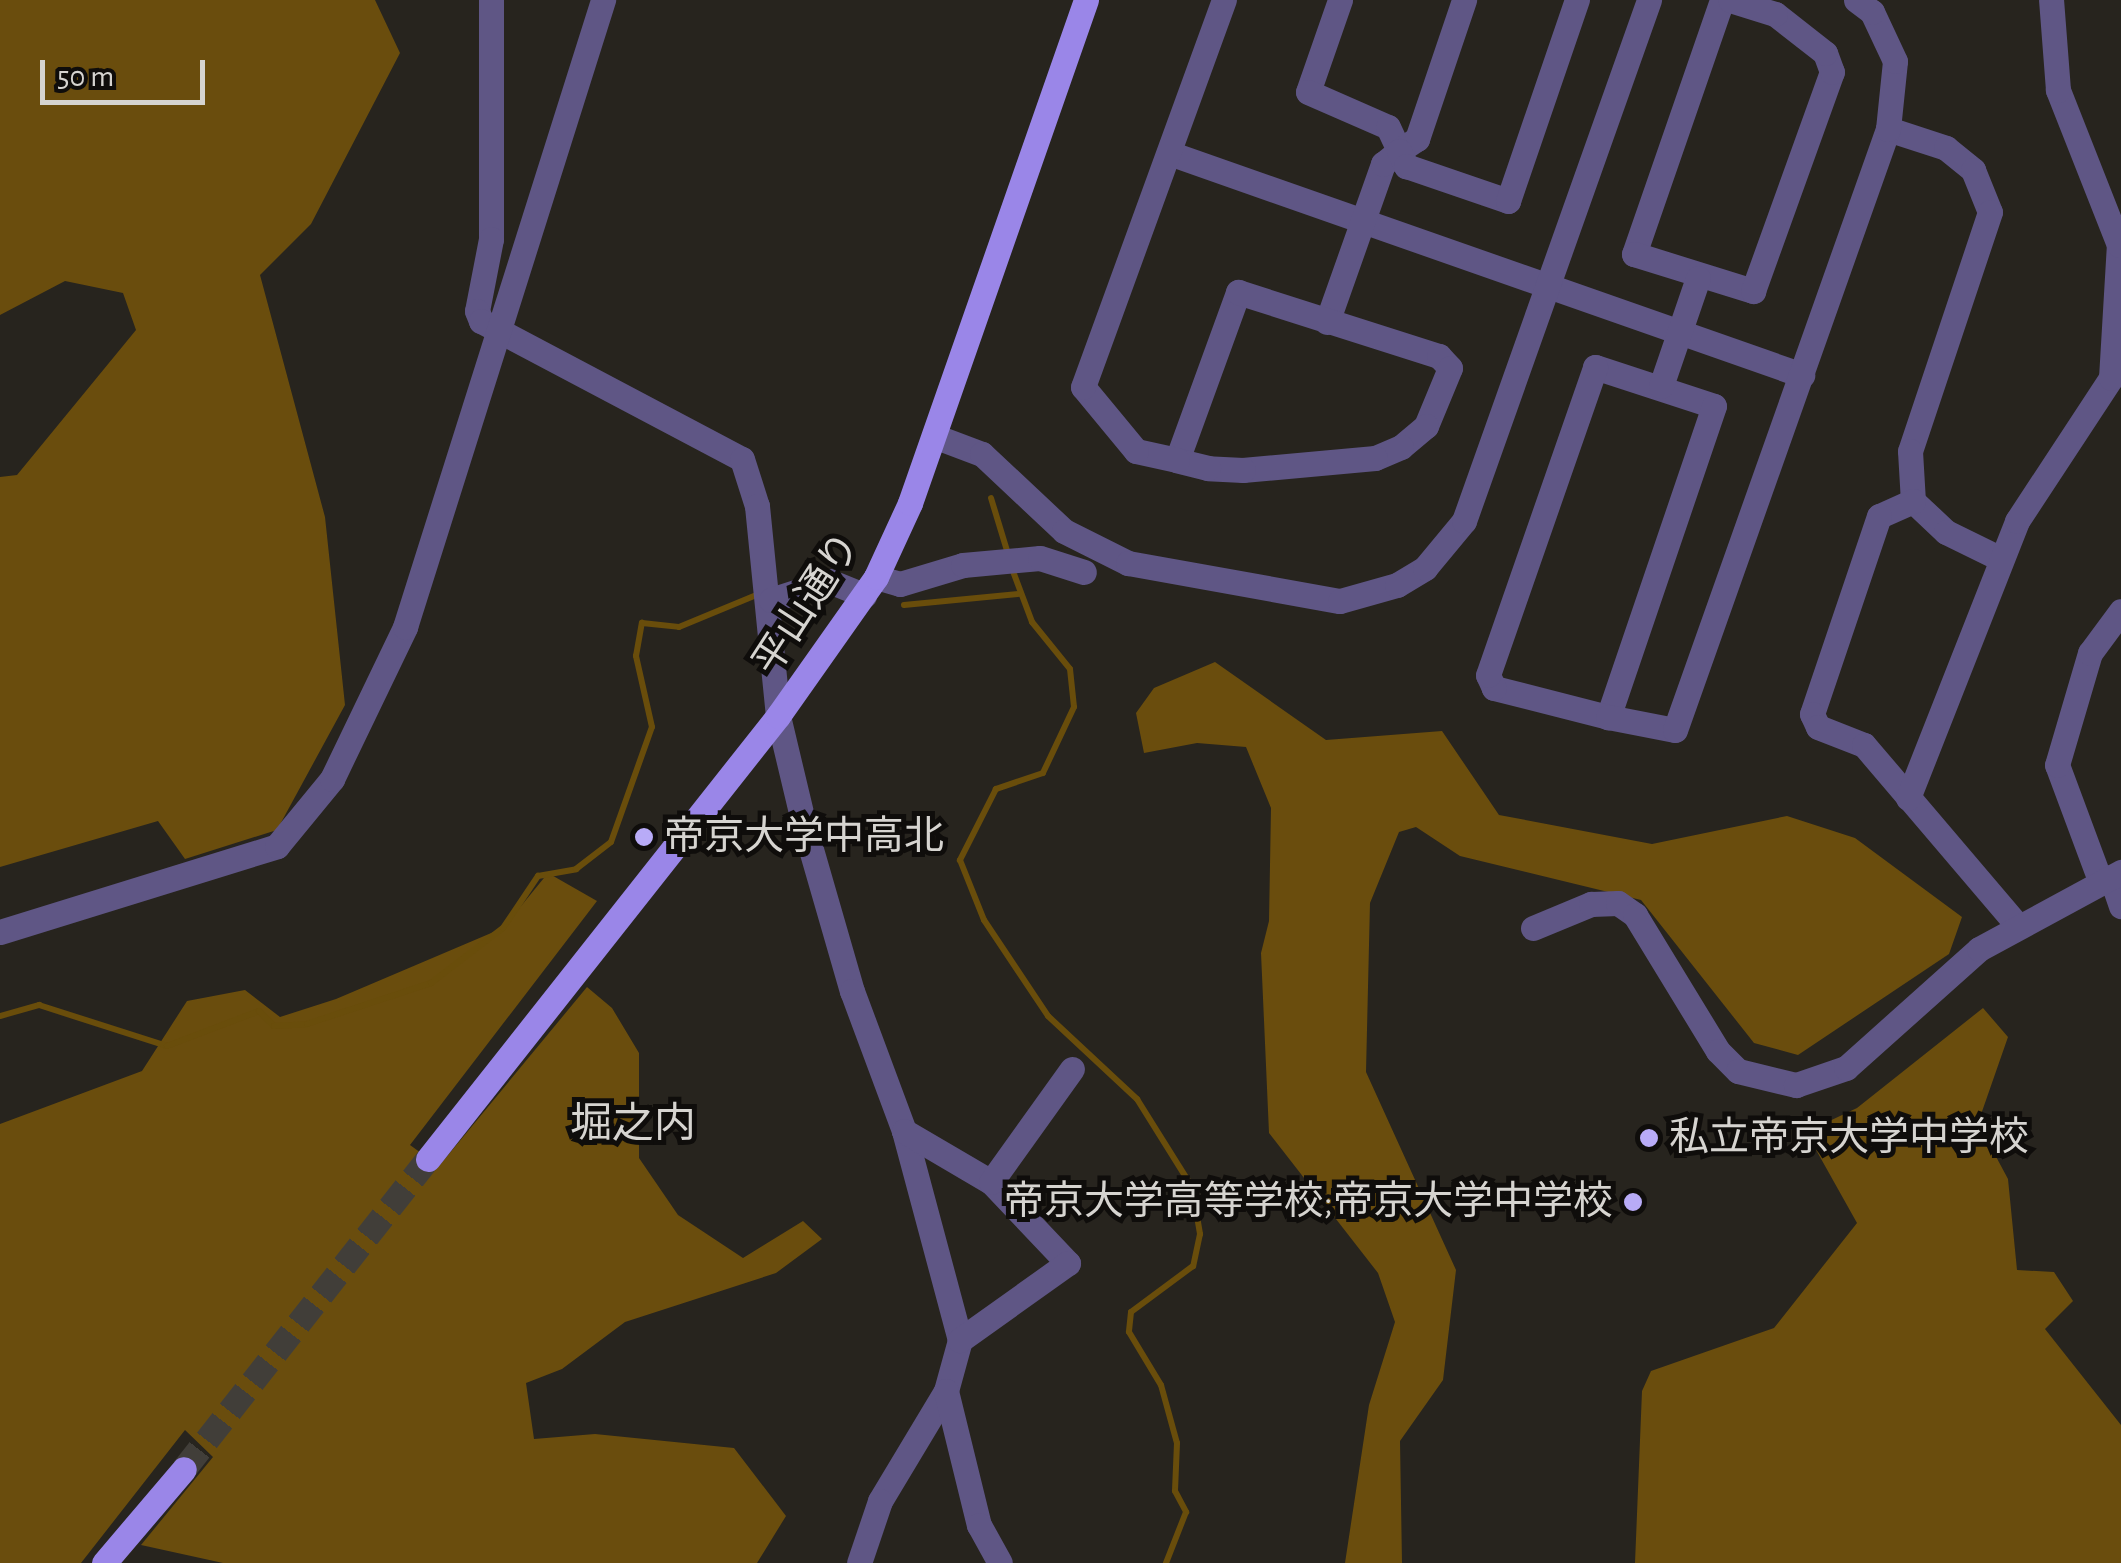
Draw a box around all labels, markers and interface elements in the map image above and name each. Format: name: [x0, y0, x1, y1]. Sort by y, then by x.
scale bar: [45, 40, 210, 102]
text: 50 m: [57, 62, 114, 92]
street label: 平山通り: [743, 524, 871, 684]
place label: 帝京大学中高北: [664, 813, 944, 861]
marker: 帝京大学中高北: [633, 826, 655, 848]
district label: 堀之内: [570, 1099, 696, 1149]
place label: 私立帝京大学中学校: [1669, 1114, 2029, 1162]
marker: 私立帝京大学中学校: [1638, 1127, 1660, 1149]
place label: 帝京大学高等学校;帝京大学中学校: [1004, 1178, 1613, 1226]
marker: 帝京大学高等学校;帝京大学中学校: [1622, 1191, 1644, 1213]

